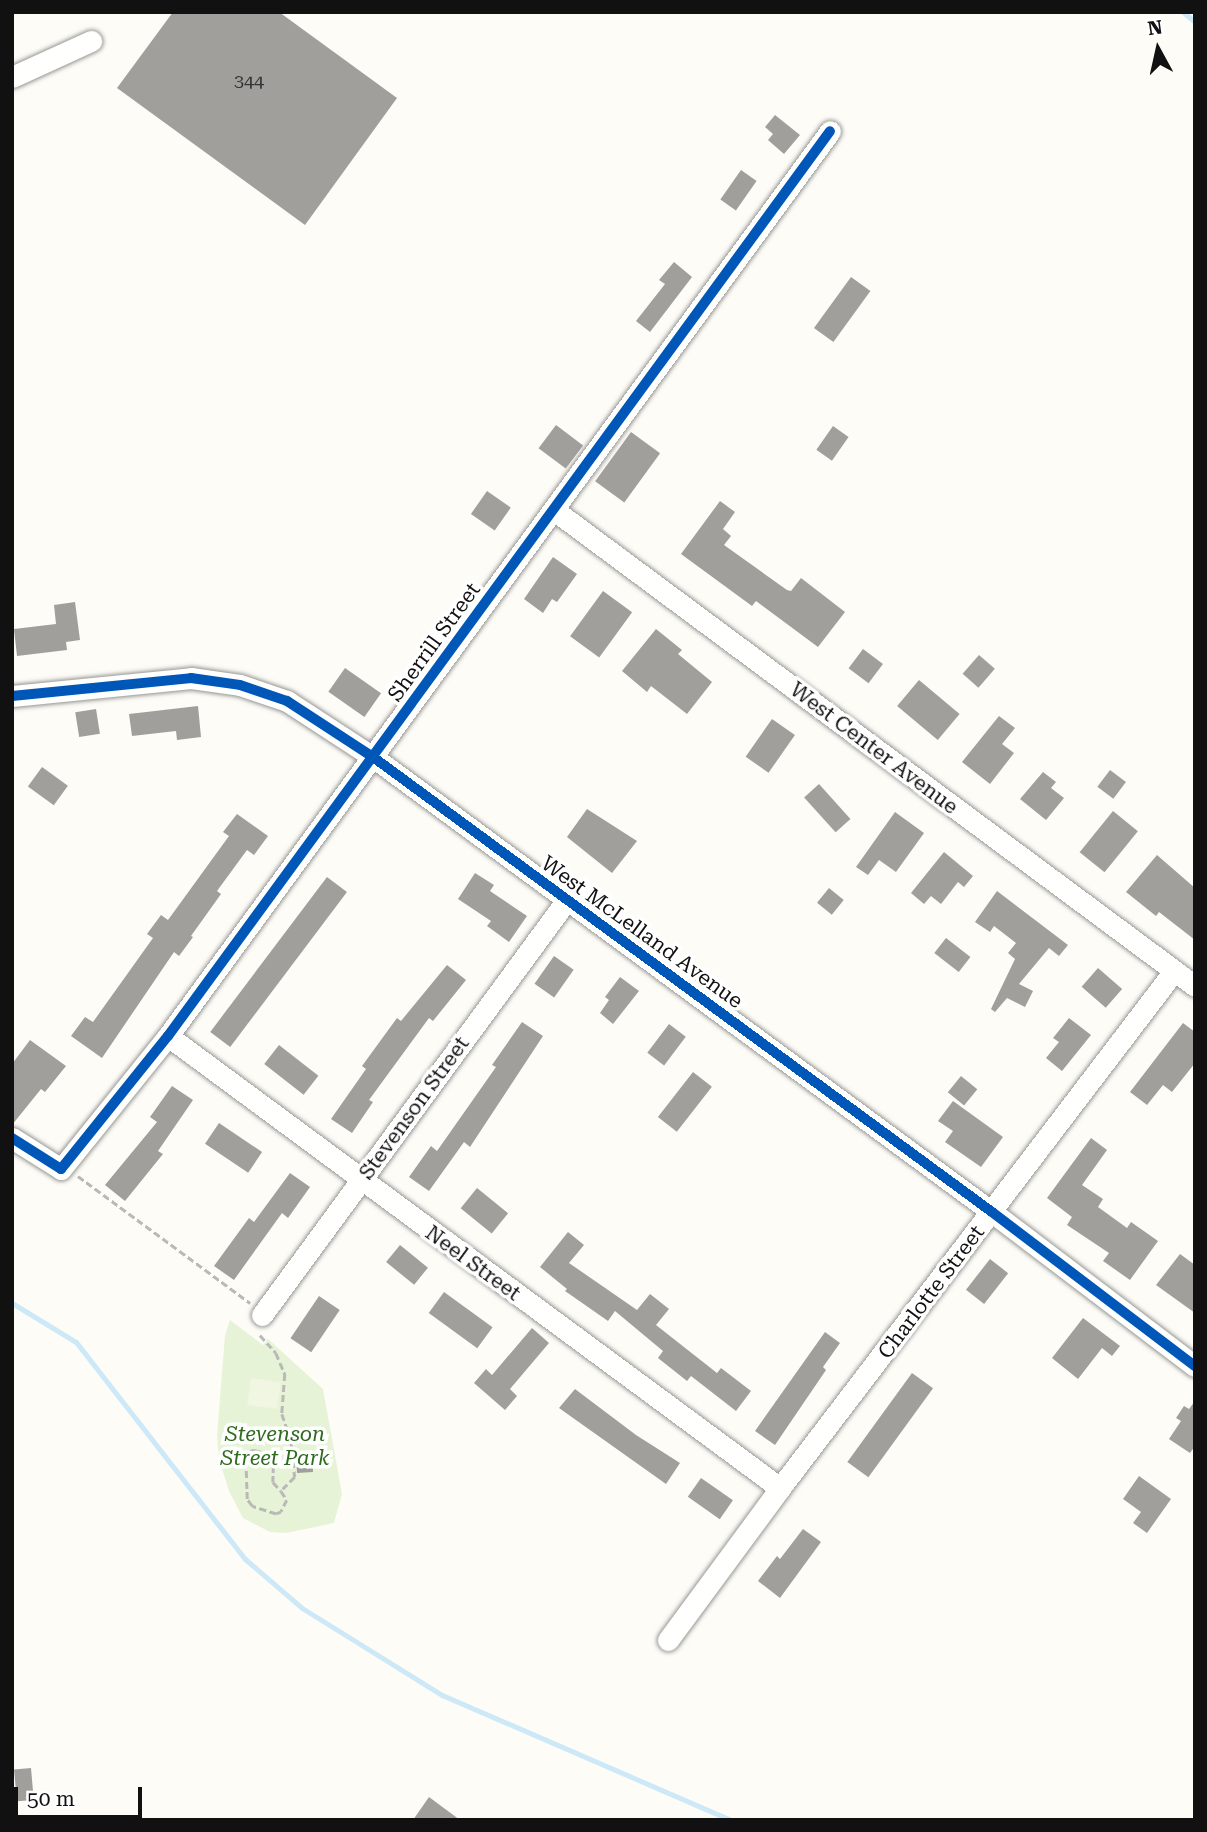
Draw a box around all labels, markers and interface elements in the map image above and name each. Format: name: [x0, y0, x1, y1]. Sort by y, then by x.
north arrow: [1123, 14, 1193, 84]
text: N: [1146, 15, 1164, 40]
house number: 344: [234, 70, 264, 92]
street label: Sherrill Street: [382, 578, 486, 706]
street label: West Center Avenue: [785, 677, 963, 819]
street label: West McLelland Avenue: [536, 850, 748, 1014]
street label: Stevenson Street: [354, 1032, 474, 1184]
street label: Neel Street: [420, 1220, 526, 1306]
street label: Charlotte Street: [873, 1220, 989, 1364]
park label: Stevenson Street Park: [221, 1421, 329, 1471]
scale bar: [18, 1772, 145, 1816]
text: 50 m: [27, 1787, 75, 1811]

